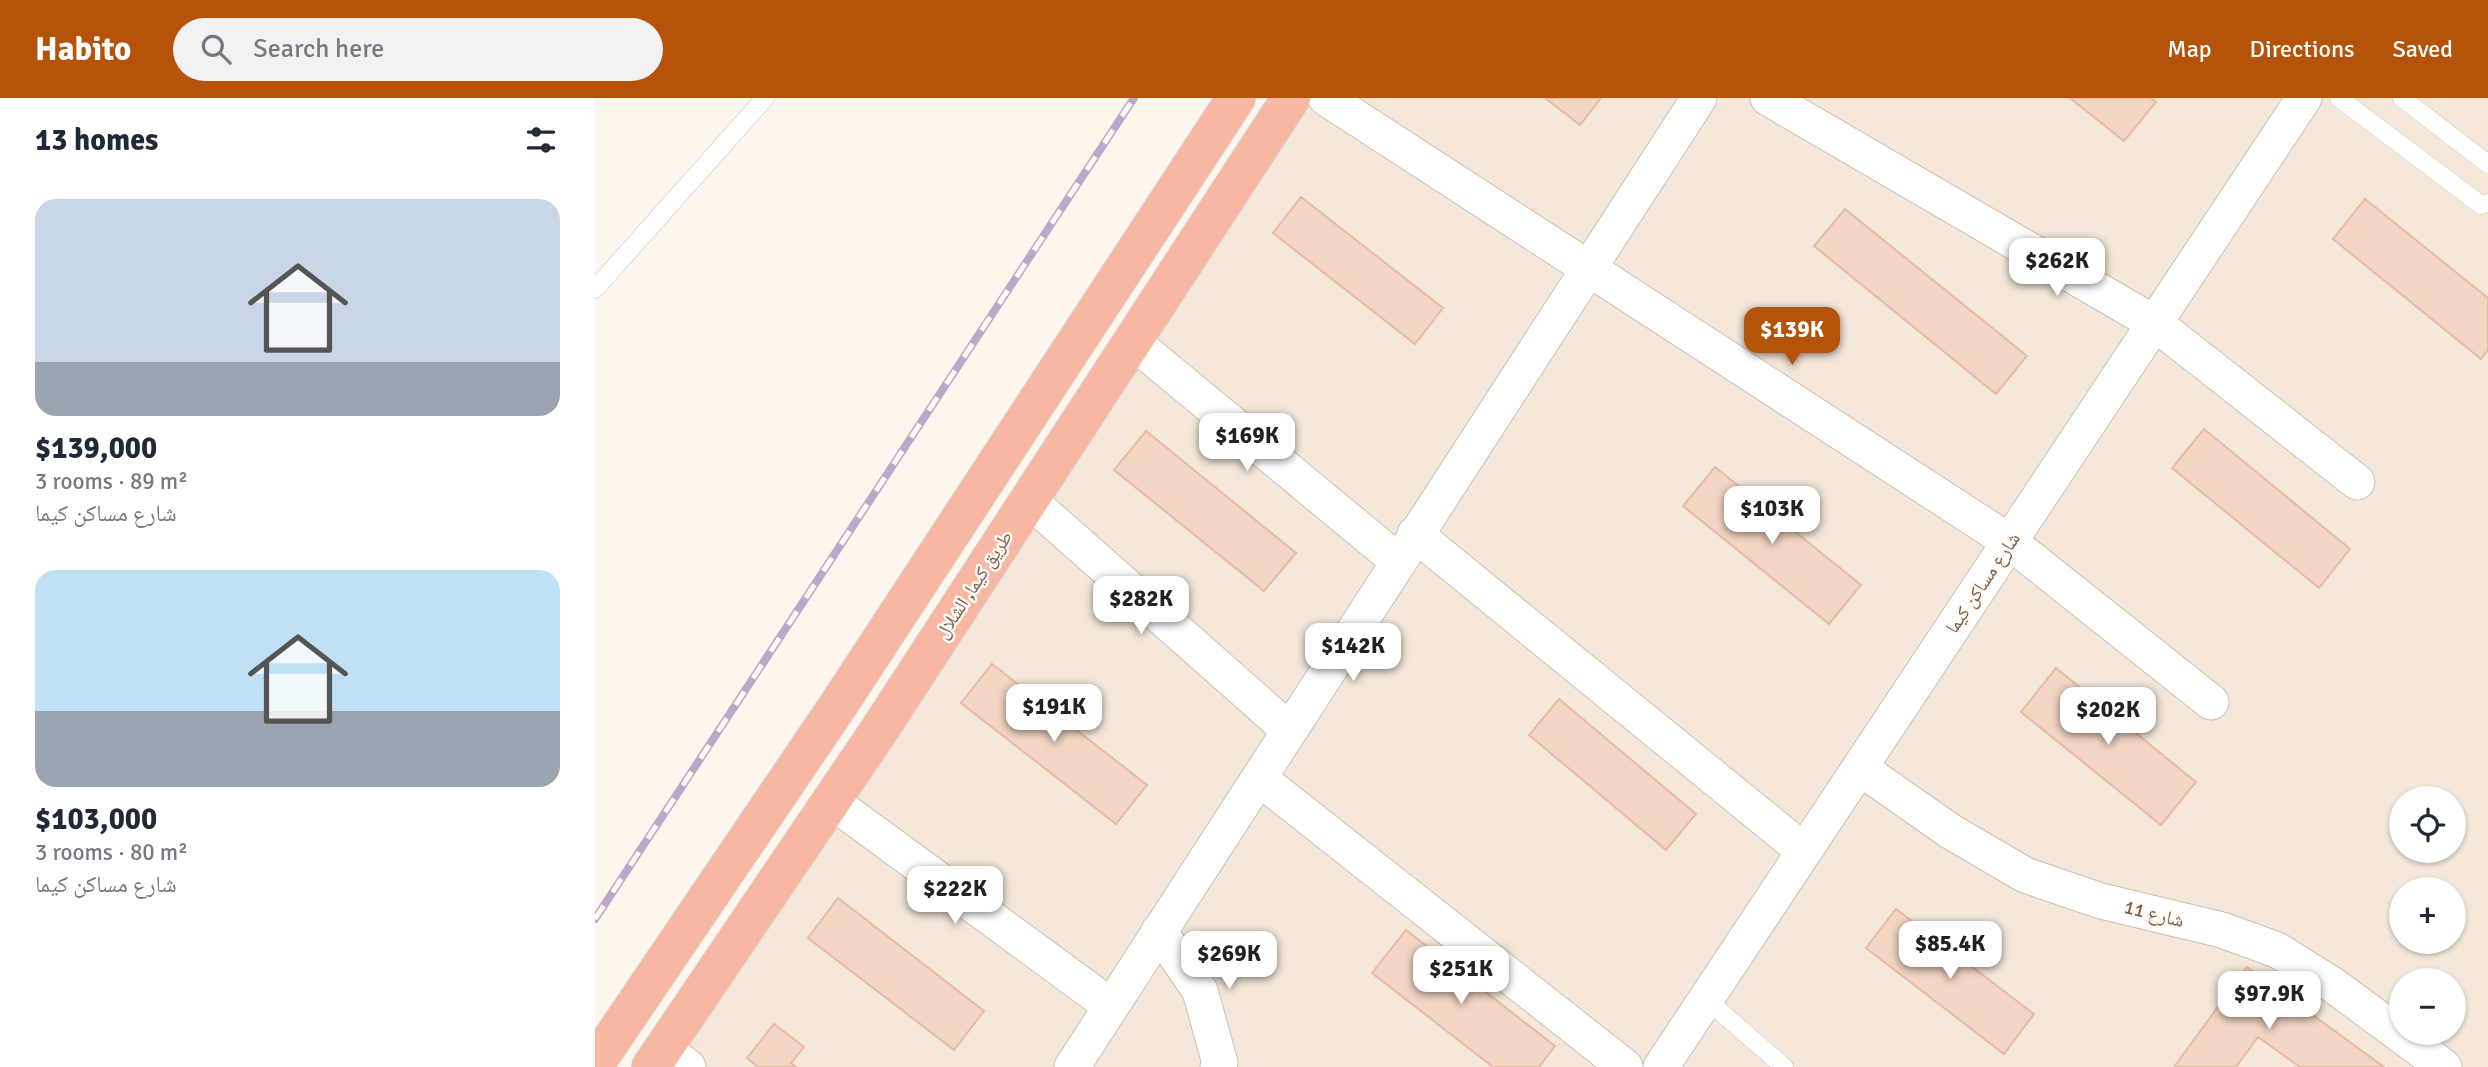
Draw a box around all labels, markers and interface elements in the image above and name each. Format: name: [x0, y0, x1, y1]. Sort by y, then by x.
search box: [173, 18, 663, 81]
text: Habito: [35, 29, 131, 70]
icon: search: [197, 30, 235, 68]
text: Search here: [253, 33, 384, 65]
text: Map: [2167, 34, 2212, 64]
text: Directions: [2250, 34, 2355, 64]
text: Saved: [2393, 34, 2453, 64]
icon: filters: [522, 121, 560, 159]
text: 13 homes: [35, 122, 158, 159]
pin: $262K: [2008, 238, 2106, 298]
icon: home: [235, 245, 361, 371]
text: $262K: [2025, 246, 2089, 275]
pin: $139K: [1743, 308, 1841, 367]
text: $139K: [1760, 315, 1824, 344]
pin: $169K: [1198, 414, 1296, 473]
text: $169K: [1215, 421, 1279, 450]
text: $139,000: [35, 430, 157, 467]
text: 3 rooms · 89 m²: [35, 467, 188, 496]
pin: $103K: [1723, 486, 1821, 546]
text: $103K: [1740, 494, 1804, 523]
text: شارع مساكن كيما: [35, 499, 177, 528]
street label: طريق كيما, الشلال: [930, 527, 1018, 643]
street label: شارع مساكن كيما: [1940, 528, 2026, 638]
pin: $282K: [1092, 576, 1190, 636]
text: $282K: [1109, 584, 1173, 613]
icon: home: [235, 616, 361, 742]
pin: $142K: [1304, 624, 1402, 683]
text: $142K: [1321, 631, 1385, 660]
pin: $191K: [1005, 684, 1103, 744]
pin: $202K: [2059, 688, 2157, 747]
text: $191K: [1022, 692, 1086, 721]
text: $202K: [2076, 695, 2140, 724]
map controls: [2389, 786, 2466, 1045]
button: locate: [2389, 786, 2466, 863]
text: $103,000: [35, 801, 157, 838]
text: 3 rooms · 80 m²: [35, 838, 188, 867]
pin: $222K: [906, 866, 1004, 926]
text: شارع مساكن كيما: [35, 870, 177, 899]
text: $222K: [923, 874, 987, 903]
button: +: [2389, 877, 2466, 954]
street label: شارع 11: [2122, 895, 2186, 933]
pin: $85.4K: [1893, 922, 2007, 981]
text: $85.4K: [1915, 929, 1985, 958]
pin: $269K: [1180, 932, 1278, 991]
text: $269K: [1197, 939, 1261, 968]
pin: $251K: [1412, 946, 1510, 1006]
text: $251K: [1429, 954, 1493, 983]
button: −: [2389, 968, 2466, 1045]
pin: $97.9K: [2212, 972, 2326, 1031]
text: $97.9K: [2234, 979, 2304, 1008]

